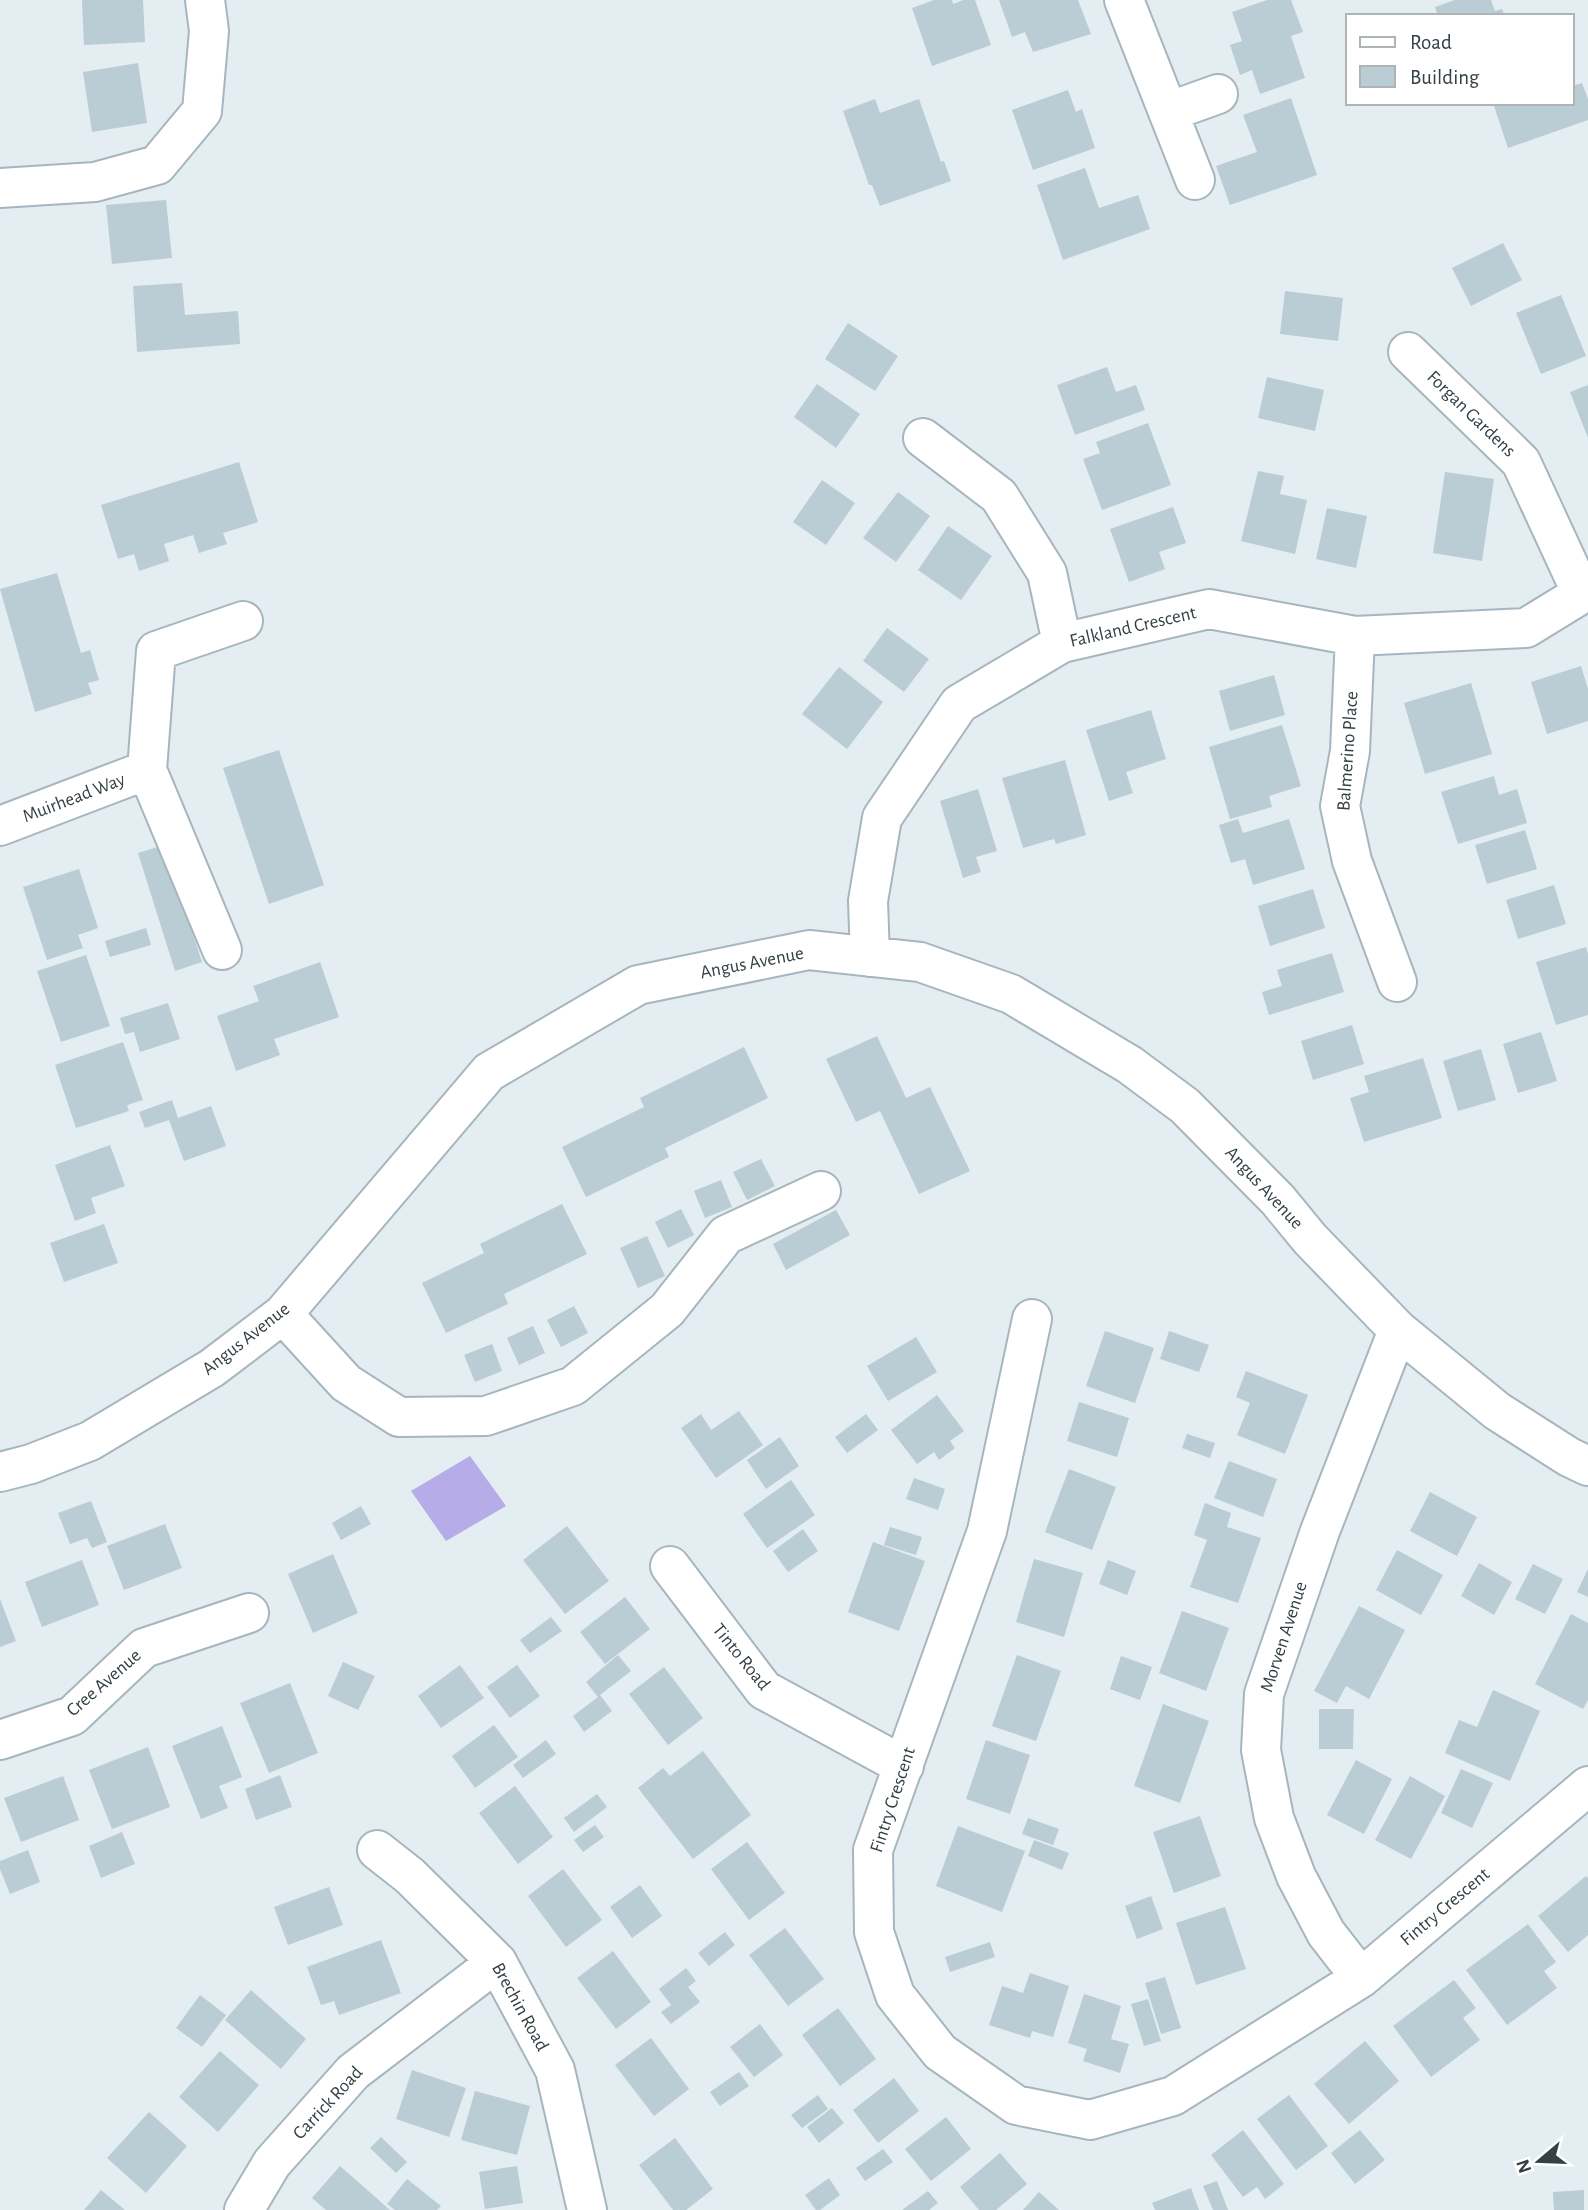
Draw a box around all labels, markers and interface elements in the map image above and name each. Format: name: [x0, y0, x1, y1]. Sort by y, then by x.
legend: [1346, 14, 1574, 105]
text: Road: [1410, 32, 1452, 53]
text: Building: [1410, 67, 1480, 88]
street label: Forgan Gardens: [1423, 367, 1519, 461]
street label: Falkland Crescent: [1068, 603, 1198, 651]
street label: Balmerino Place: [1334, 690, 1362, 812]
street label: Muirhead Way: [20, 770, 128, 826]
street label: Angus Avenue: [699, 944, 805, 982]
street label: Angus Avenue: [1221, 1143, 1307, 1233]
street label: Angus Avenue: [199, 1299, 293, 1379]
street label: Morven Avenue: [1257, 1579, 1311, 1695]
street label: Tinto Road: [709, 1620, 774, 1694]
street label: Cree Avenue: [63, 1646, 145, 1720]
street label: Fintry Crescent: [867, 1745, 919, 1855]
street label: Fintry Crescent: [1397, 1864, 1493, 1950]
street label: Brechin Road: [488, 1960, 552, 2054]
street label: Carrick Road: [290, 2063, 367, 2143]
north arrow: [1504, 2126, 1574, 2196]
text: N: [1513, 2157, 1535, 2175]

